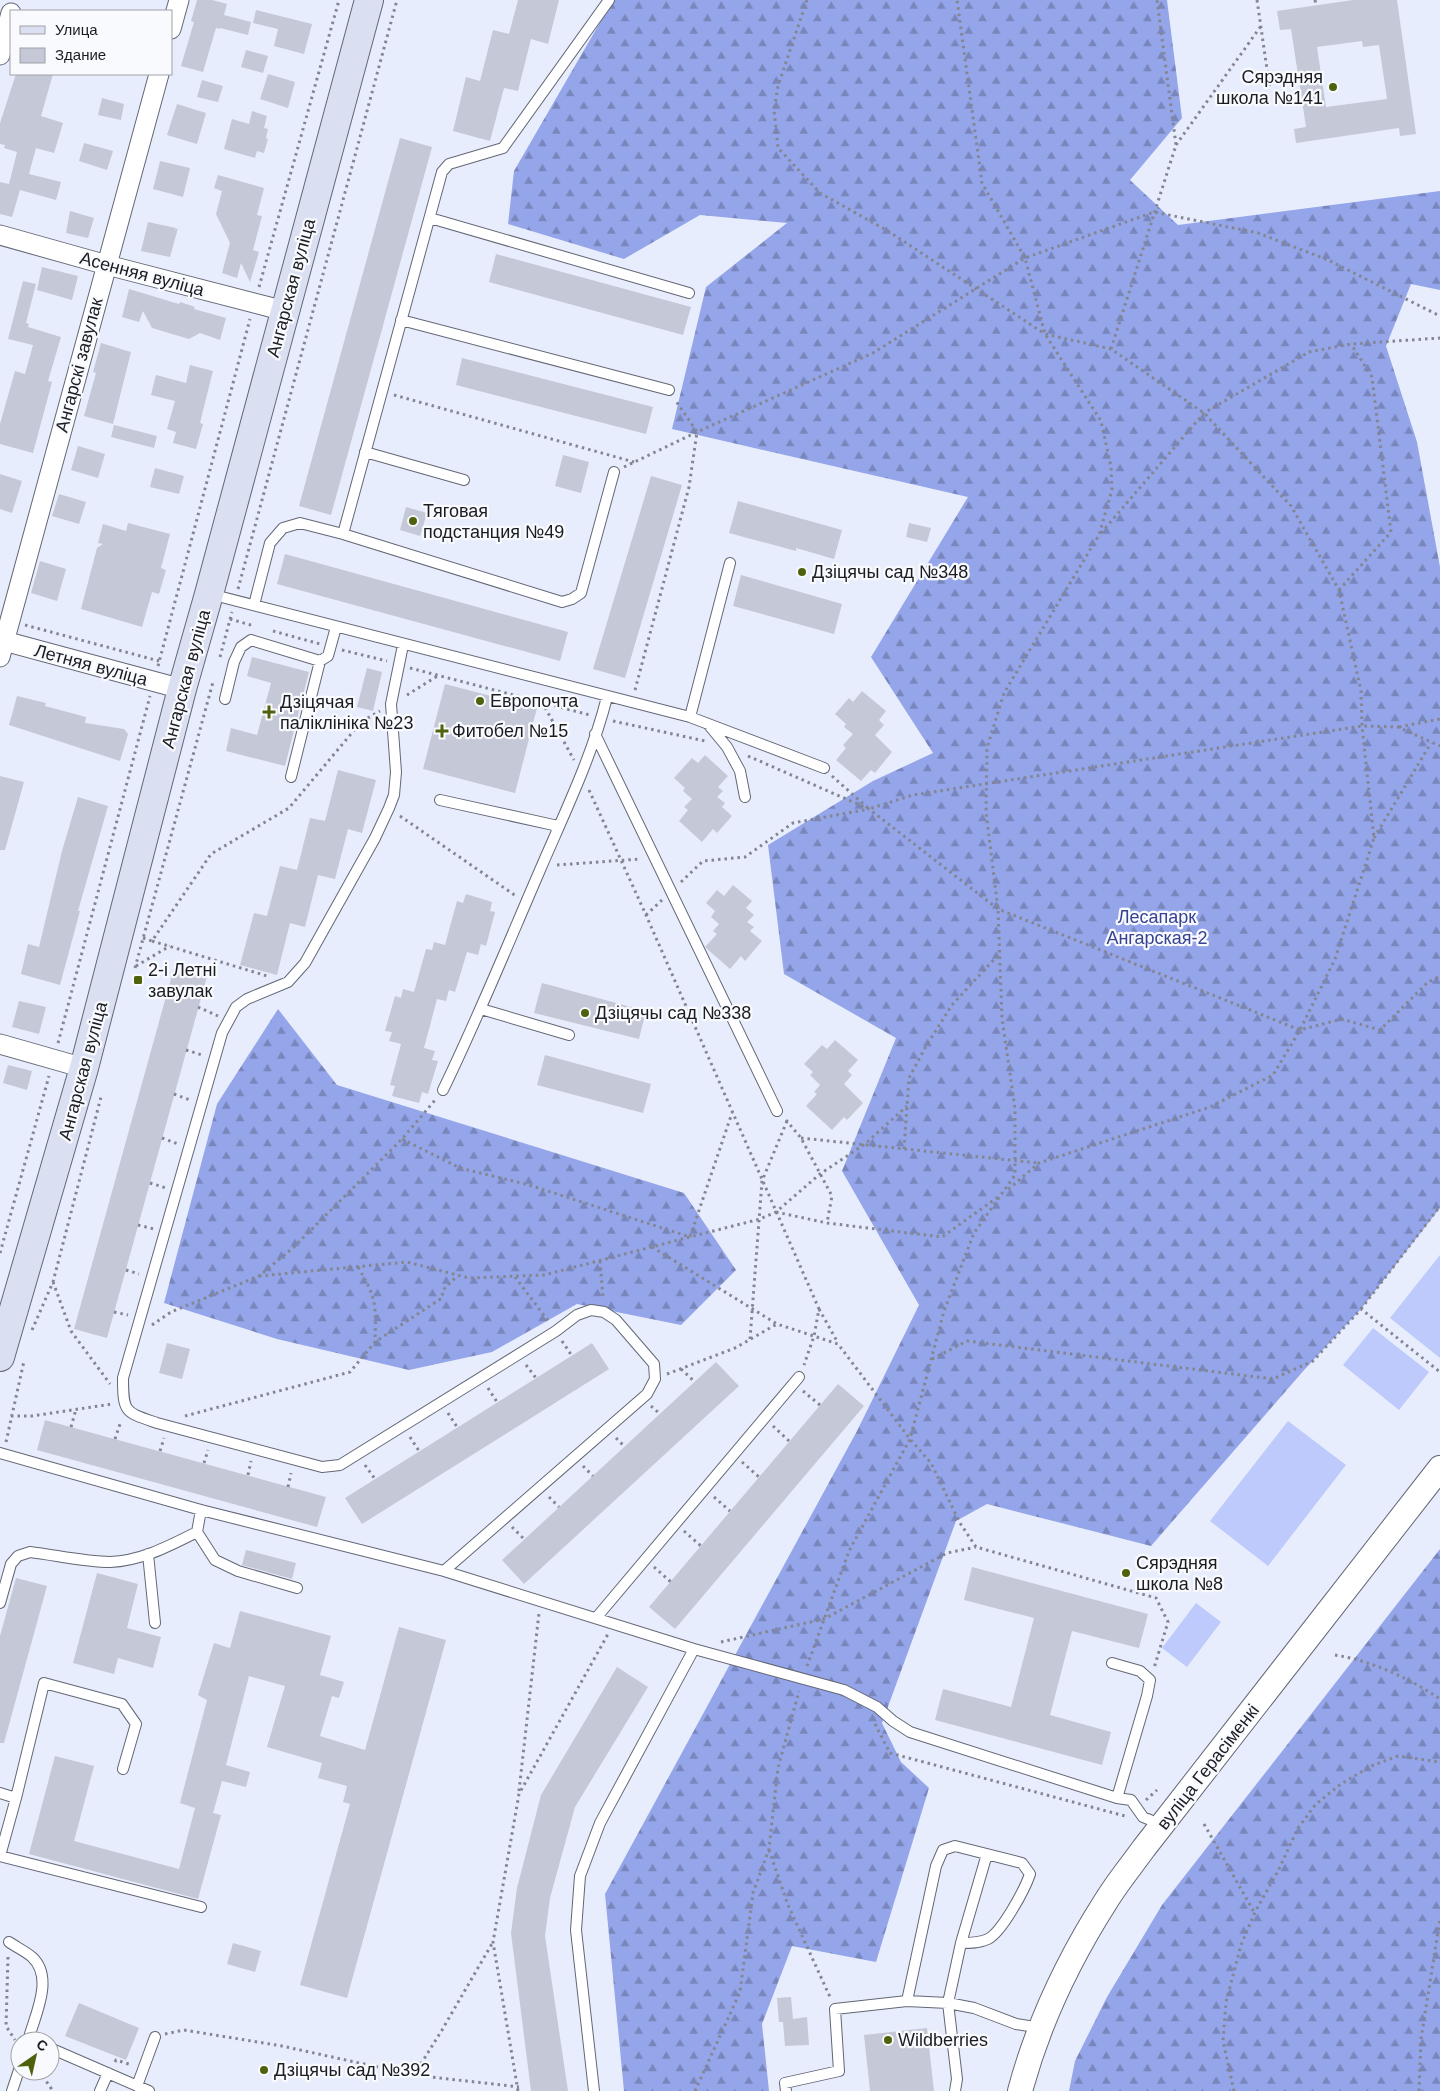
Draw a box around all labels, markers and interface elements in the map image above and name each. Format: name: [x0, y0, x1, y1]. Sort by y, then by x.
legend: [10, 10, 172, 75]
text: Улица: [55, 21, 98, 38]
text: Здание: [55, 46, 106, 63]
place label: Сярэдняя школа №141: [1216, 67, 1323, 108]
marker: Сярэдняя школа №141: [1327, 81, 1339, 93]
street label: Ангарская вуліца: [263, 216, 319, 360]
street label: Асенняя вуліца: [78, 248, 207, 300]
street label: Ангарскі завулак: [51, 295, 107, 434]
place label: Тяговая подстанция №49: [423, 501, 564, 542]
marker: Тяговая подстанция №49: [407, 515, 419, 527]
place label: Дзіцячы сад №348: [812, 562, 968, 582]
marker: Дзіцячы сад №348: [796, 566, 808, 578]
street label: Ангарская вуліца: [158, 607, 214, 751]
street label: Летняя вуліца: [32, 640, 151, 690]
place label: Европочта: [490, 691, 579, 711]
place label: Дзіцячая паліклініка №23: [280, 692, 413, 733]
marker: Европочта: [474, 695, 486, 707]
marker: Дзіцячая паліклініка №23: [262, 705, 276, 719]
place label: Фитобел №15: [452, 721, 568, 741]
marker: Фитобел №15: [436, 725, 448, 737]
park label: Лесапарк Ангарская-2: [1106, 907, 1208, 948]
place label: 2-і Летні завулак: [148, 960, 216, 1001]
marker: 2-і Летні завулак: [132, 974, 144, 986]
street label: Ангарская вуліца: [55, 999, 111, 1143]
place label: Дзіцячы сад №338: [595, 1003, 751, 1023]
marker: Дзіцячы сад №338: [579, 1007, 591, 1019]
place label: Сярэдняя школа №8: [1136, 1553, 1223, 1594]
marker: Сярэдняя школа №8: [1120, 1567, 1132, 1579]
street label: вуліца Герасіменкі: [1153, 1700, 1263, 1834]
place label: Wildberries: [898, 2030, 988, 2050]
north arrow: [10, 2031, 60, 2081]
marker: Wildberries: [882, 2034, 894, 2046]
text: С: [34, 2036, 51, 2055]
place label: Дзіцячы сад №392: [274, 2060, 430, 2080]
marker: Дзіцячы сад №392: [258, 2064, 270, 2076]

